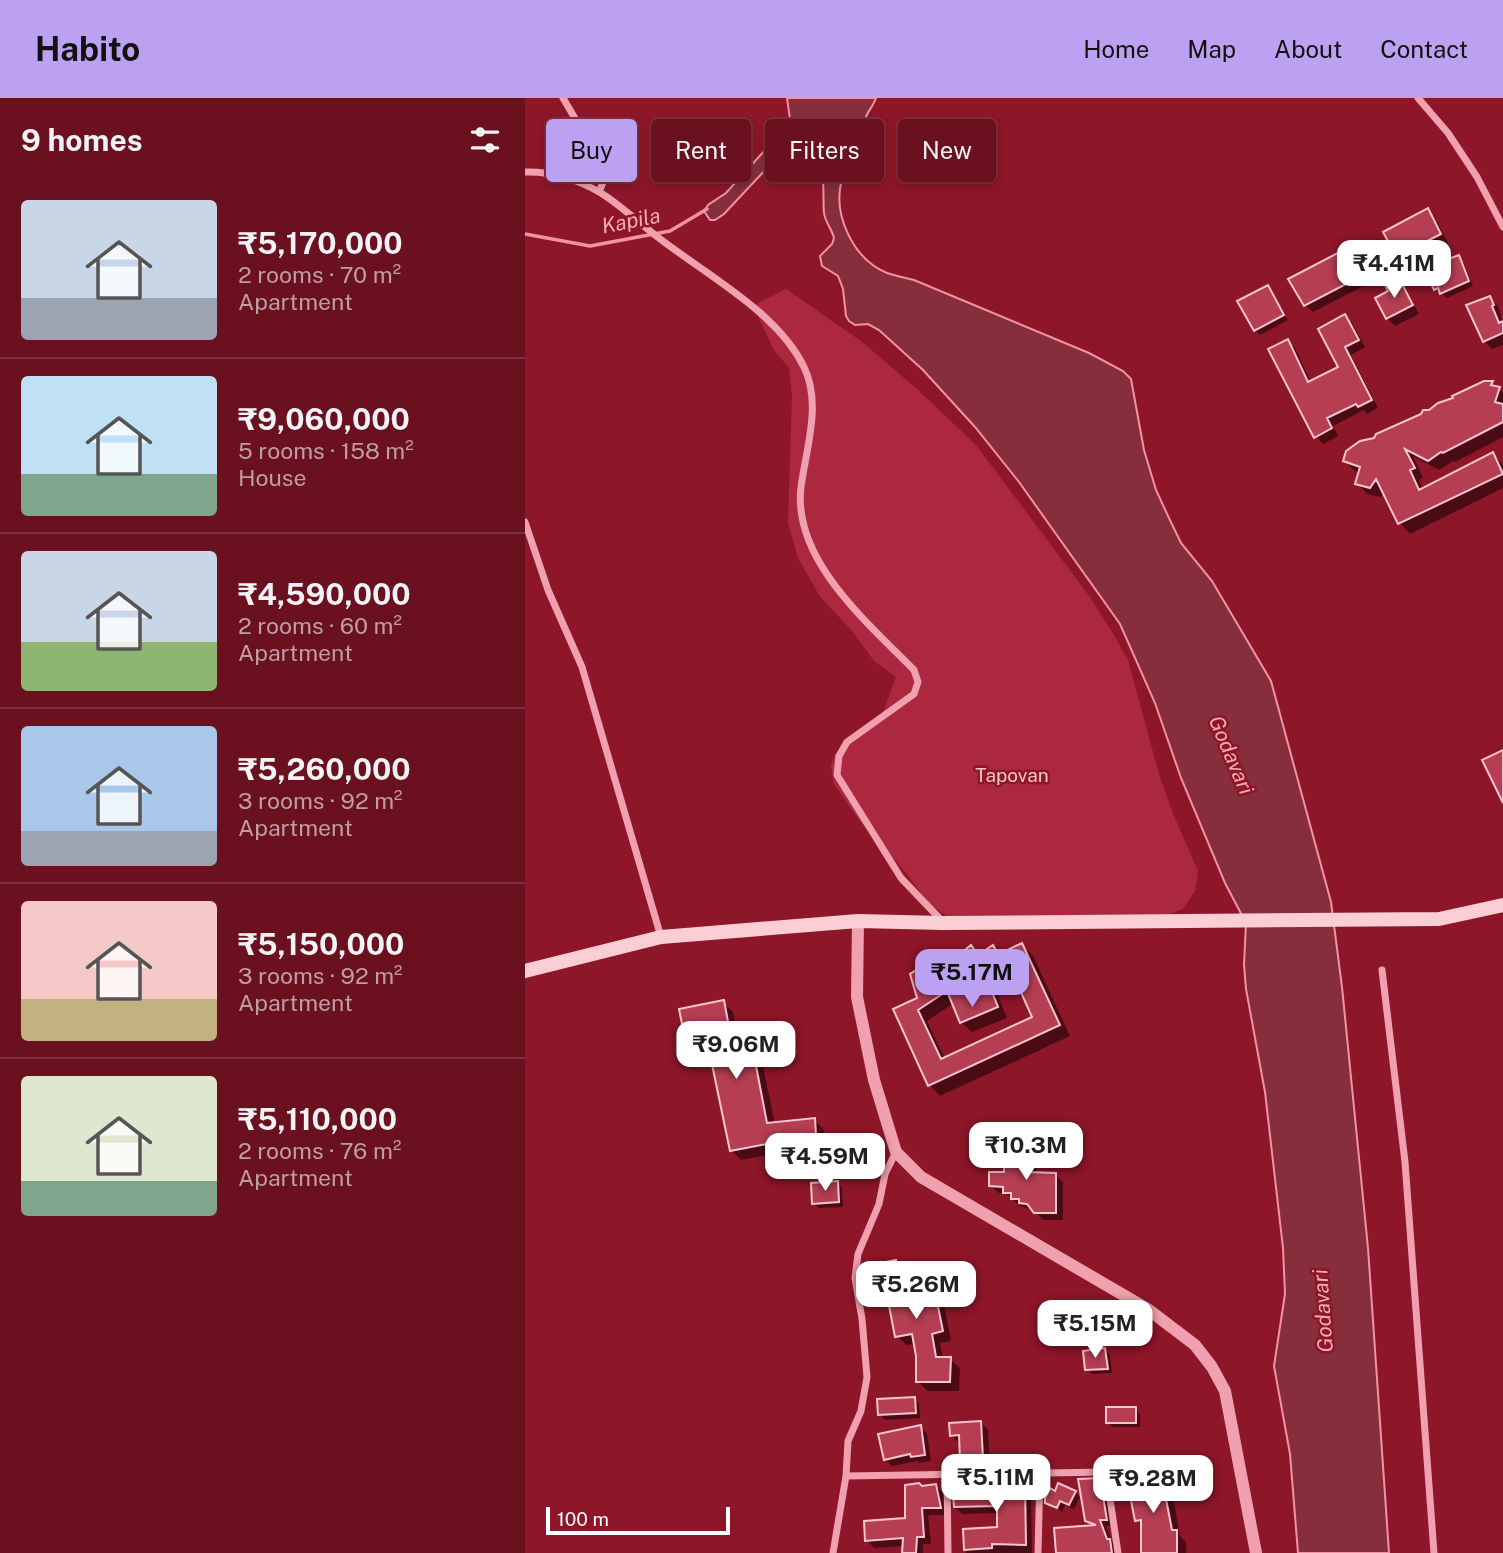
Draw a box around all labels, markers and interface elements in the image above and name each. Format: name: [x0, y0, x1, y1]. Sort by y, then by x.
text: Habito: [35, 30, 140, 68]
text: Home: [1083, 35, 1149, 63]
text: Map: [1187, 35, 1236, 63]
text: About: [1274, 35, 1342, 63]
text: Contact: [1380, 35, 1468, 63]
chip: Buy: [546, 119, 637, 182]
chip: Rent: [651, 119, 751, 182]
chip: Filters: [765, 119, 884, 182]
chip: New: [898, 119, 996, 182]
icon: filters: [466, 121, 504, 159]
text: 9 homes: [21, 122, 143, 158]
water label: Kapila: [599, 203, 663, 238]
text: ₹5,170,000: [238, 225, 403, 261]
icon: home: [77, 228, 161, 312]
pin: ₹4.41M: [1337, 240, 1451, 300]
text: ₹4.41M: [1353, 249, 1435, 276]
text: 2 rooms · 70 m²: [238, 261, 401, 288]
text: Apartment: [238, 288, 353, 315]
text: ₹9,060,000: [238, 401, 410, 437]
icon: home: [77, 404, 161, 488]
text: 5 rooms · 158 m²: [238, 437, 414, 464]
text: House: [238, 464, 306, 491]
text: ₹4,590,000: [238, 576, 411, 612]
icon: home: [77, 579, 161, 663]
text: 2 rooms · 60 m²: [238, 612, 402, 639]
text: Apartment: [238, 639, 353, 666]
water label: Godavari: [1204, 712, 1259, 798]
text: ₹5,260,000: [238, 751, 411, 787]
icon: home: [77, 754, 161, 838]
park label: Tapovan: [975, 764, 1049, 786]
text: 3 rooms · 92 m²: [238, 787, 403, 814]
text: Apartment: [238, 814, 353, 841]
text: ₹5,150,000: [238, 926, 404, 962]
icon: home: [77, 929, 161, 1013]
pin: ₹5.17M: [915, 950, 1029, 1009]
text: ₹5.17M: [931, 958, 1013, 985]
text: 3 rooms · 92 m²: [238, 962, 403, 989]
text: Apartment: [238, 989, 353, 1016]
pin: ₹9.06M: [679, 1021, 793, 1081]
text: ₹9.06M: [692, 1030, 780, 1057]
text: ₹5,110,000: [238, 1101, 397, 1137]
icon: home: [77, 1104, 161, 1188]
pin: ₹10.3M: [969, 1122, 1083, 1182]
text: ₹10.3M: [985, 1131, 1067, 1158]
pin: ₹4.59M: [768, 1134, 882, 1193]
text: 2 rooms · 76 m²: [238, 1137, 401, 1164]
text: ₹4.59M: [781, 1142, 869, 1169]
text: Apartment: [238, 1164, 353, 1191]
pin: ₹5.26M: [859, 1262, 973, 1321]
water label: Godavari: [1307, 1269, 1338, 1353]
text: ₹5.26M: [872, 1270, 960, 1297]
pin: ₹5.15M: [1038, 1300, 1152, 1360]
text: ₹5.15M: [1054, 1309, 1136, 1336]
pin: ₹5.11M: [939, 1454, 1053, 1514]
pin: ₹9.28M: [1096, 1456, 1210, 1515]
text: ₹5.11M: [957, 1463, 1035, 1490]
text: ₹9.28M: [1109, 1464, 1197, 1491]
scale bar: [546, 1504, 730, 1536]
text: 100 m: [557, 1508, 609, 1530]

